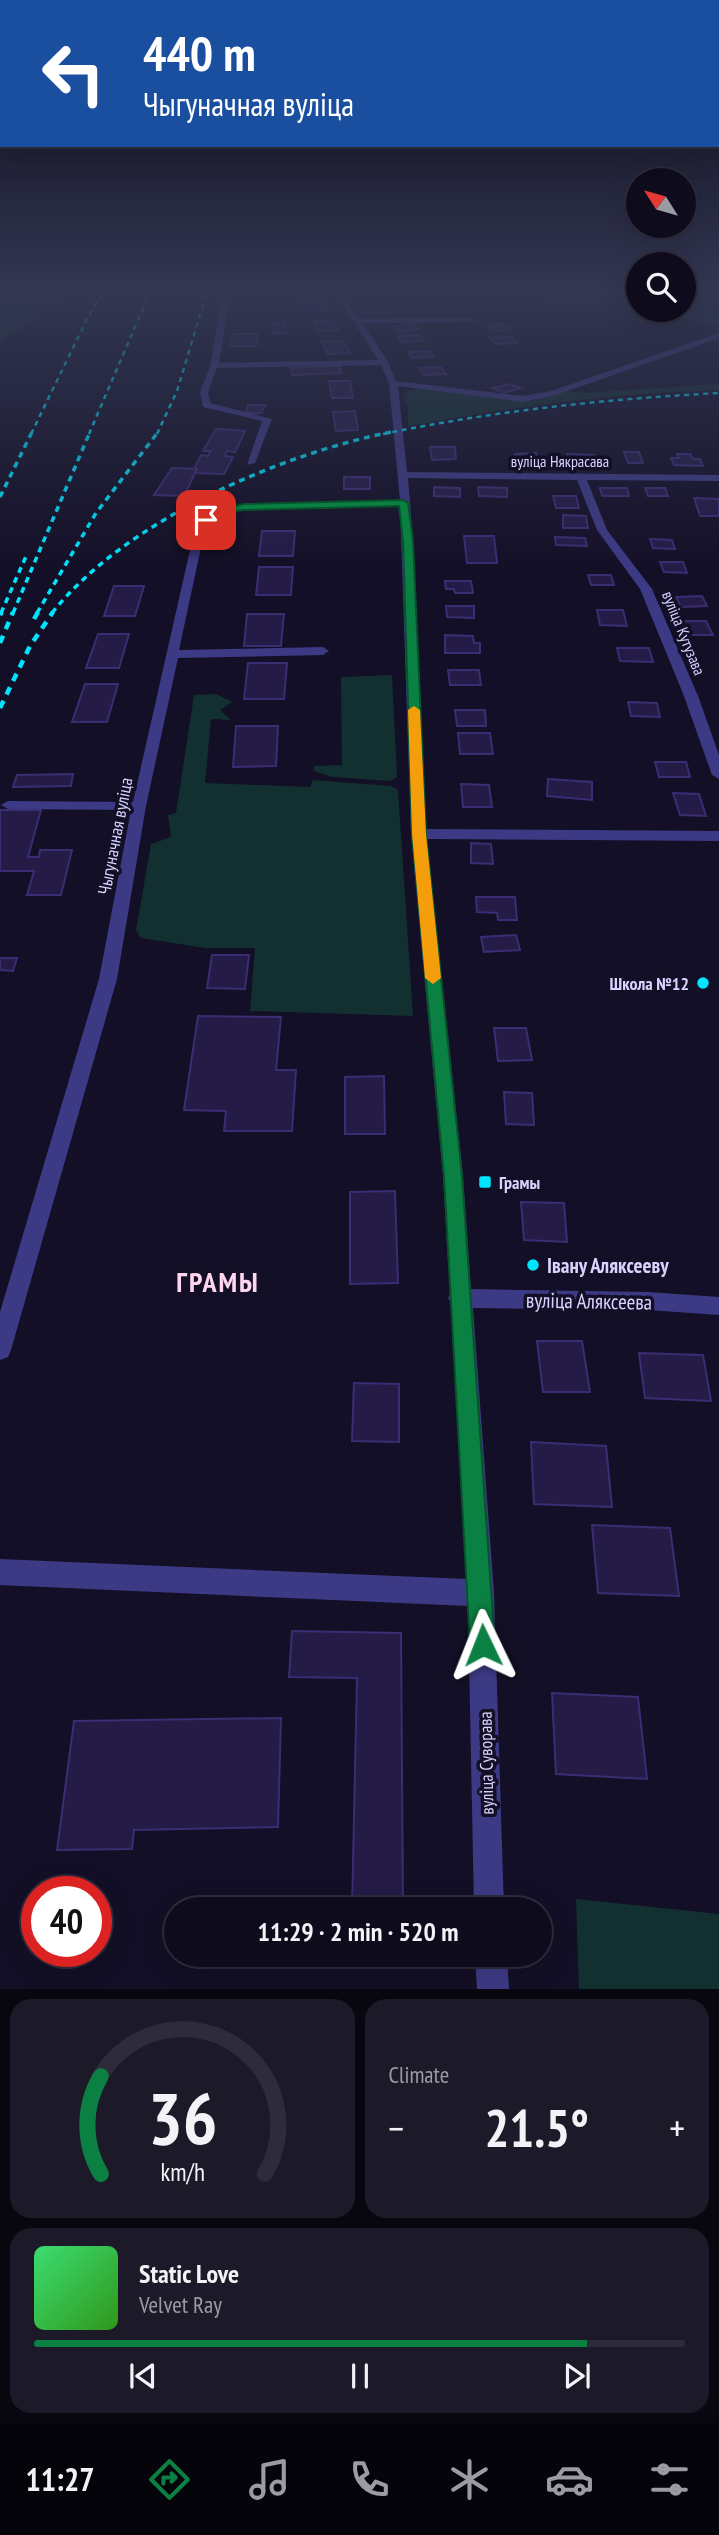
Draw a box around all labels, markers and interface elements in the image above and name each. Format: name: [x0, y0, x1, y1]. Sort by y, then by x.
text: 440 m: [143, 21, 256, 85]
icon: left: [28, 28, 119, 119]
text: Чыгуначная вуліца: [143, 83, 354, 125]
north arrow: [626, 168, 696, 238]
map controls: [626, 168, 696, 322]
button: search: [626, 252, 696, 322]
street label: вуліца Някрасава: [511, 451, 609, 471]
pin: [176, 490, 236, 550]
icon: arrive: [187, 501, 225, 539]
street label: вуліца Кутузава: [658, 588, 710, 678]
street label: Чыгуначная вуліца: [92, 776, 138, 896]
place label: Школа №12: [610, 972, 689, 995]
marker: Школа №12: [695, 975, 711, 991]
place label: Грамы: [499, 1171, 540, 1194]
marker: Грамы: [477, 1174, 493, 1190]
place label: Івану Аляксееву: [547, 1252, 669, 1279]
marker: Івану Аляксееву: [525, 1257, 541, 1273]
district label: ГРАМЫ: [176, 1263, 260, 1300]
street label: вуліца Аляксеева: [526, 1286, 652, 1316]
position arrow: [446, 1608, 520, 1682]
street label: вуліца Суворава: [474, 1711, 498, 1815]
speed limit sign: 40: [21, 1876, 112, 1967]
text: 11:29 · 2 min · 520 m: [258, 1915, 458, 1948]
text: Climate: [389, 2060, 449, 2089]
text: 36: [147, 2071, 217, 2165]
text: 21.5°: [484, 2094, 589, 2161]
text: −: [389, 2103, 404, 2152]
text: +: [669, 2103, 685, 2152]
text: km/h: [160, 2156, 204, 2188]
text: Static Love: [139, 2257, 239, 2290]
text: Velvet Ray: [139, 2290, 222, 2319]
icon: previous: [124, 2357, 162, 2395]
icon: pause: [341, 2357, 379, 2395]
icon: next: [558, 2357, 596, 2395]
icon: directions: [145, 2455, 194, 2504]
icon: music: [245, 2455, 294, 2504]
icon: phone: [345, 2455, 394, 2504]
icon: climate: [445, 2455, 494, 2504]
icon: car: [545, 2455, 594, 2504]
icon: filters: [645, 2455, 694, 2504]
text: 11:27: [25, 2458, 95, 2500]

